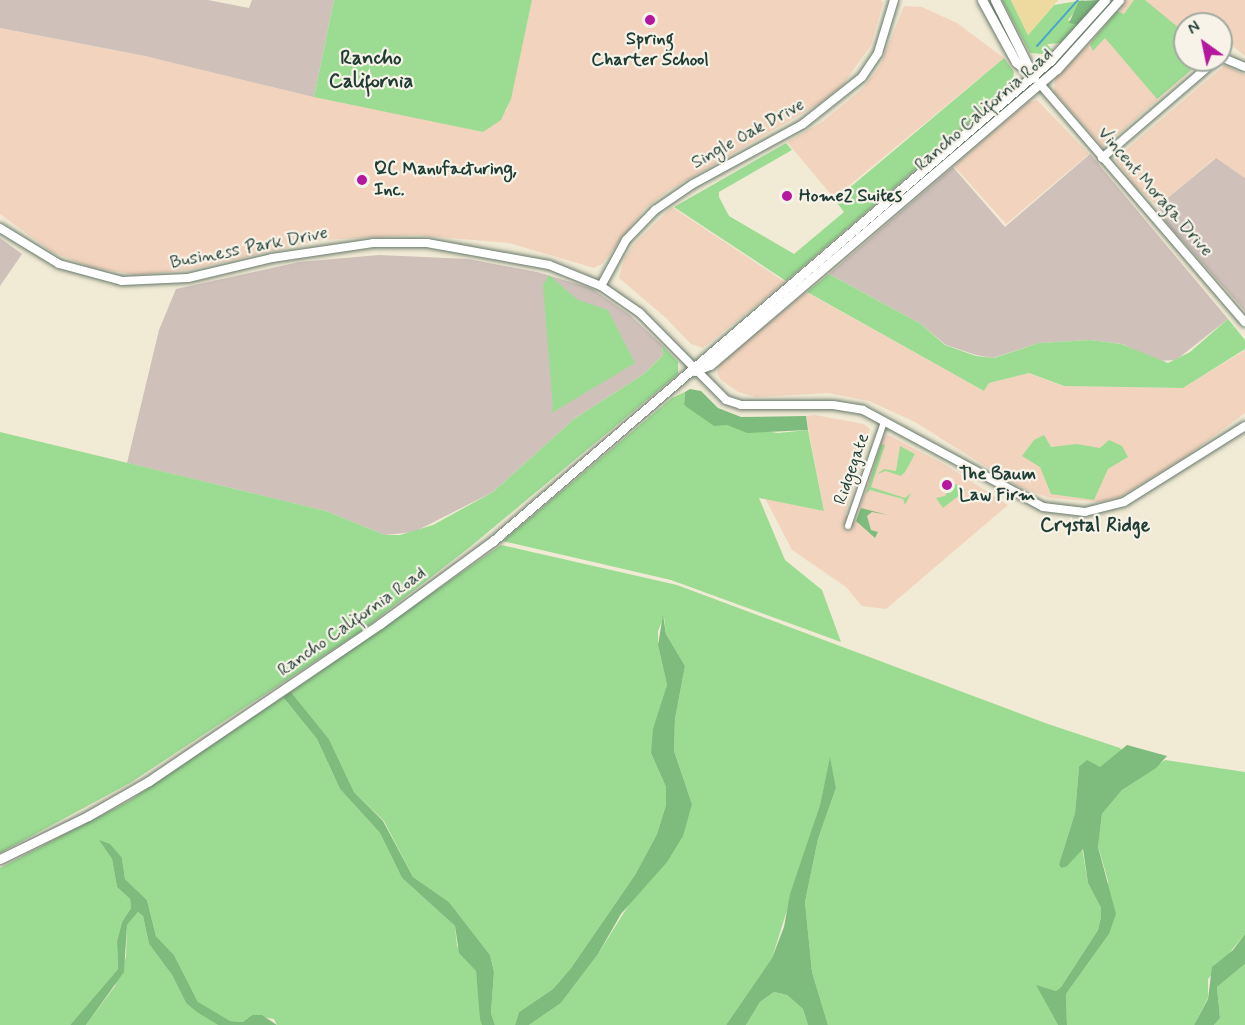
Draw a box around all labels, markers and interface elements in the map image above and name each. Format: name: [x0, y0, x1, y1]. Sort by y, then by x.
north arrow: [1173, 12, 1233, 72]
marker: Spring Charter School: [643, 13, 657, 27]
text: N: [1184, 16, 1204, 40]
place label: Spring Charter School: [591, 29, 709, 72]
street label: Rancho California Road: [910, 44, 1058, 176]
district label: Rancho California: [329, 47, 413, 94]
street label: Single Oak Drive: [688, 94, 808, 174]
street label: Vincent Moraga Drive: [1093, 122, 1217, 262]
place label: QC Manufacturing, Inc.: [374, 159, 518, 201]
marker: QC Manufacturing, Inc.: [355, 173, 369, 187]
place label: Home2 Suites: [799, 185, 902, 207]
marker: Home2 Suites: [780, 189, 794, 203]
street label: Business Park Drive: [171, 223, 327, 273]
street label: Ridgegate: [830, 430, 874, 508]
place label: The Baum Law Firm: [959, 464, 1036, 506]
marker: The Baum Law Firm: [940, 478, 954, 492]
district label: Crystal Ridge: [1039, 513, 1151, 537]
street label: Rancho California Road: [273, 562, 431, 682]

